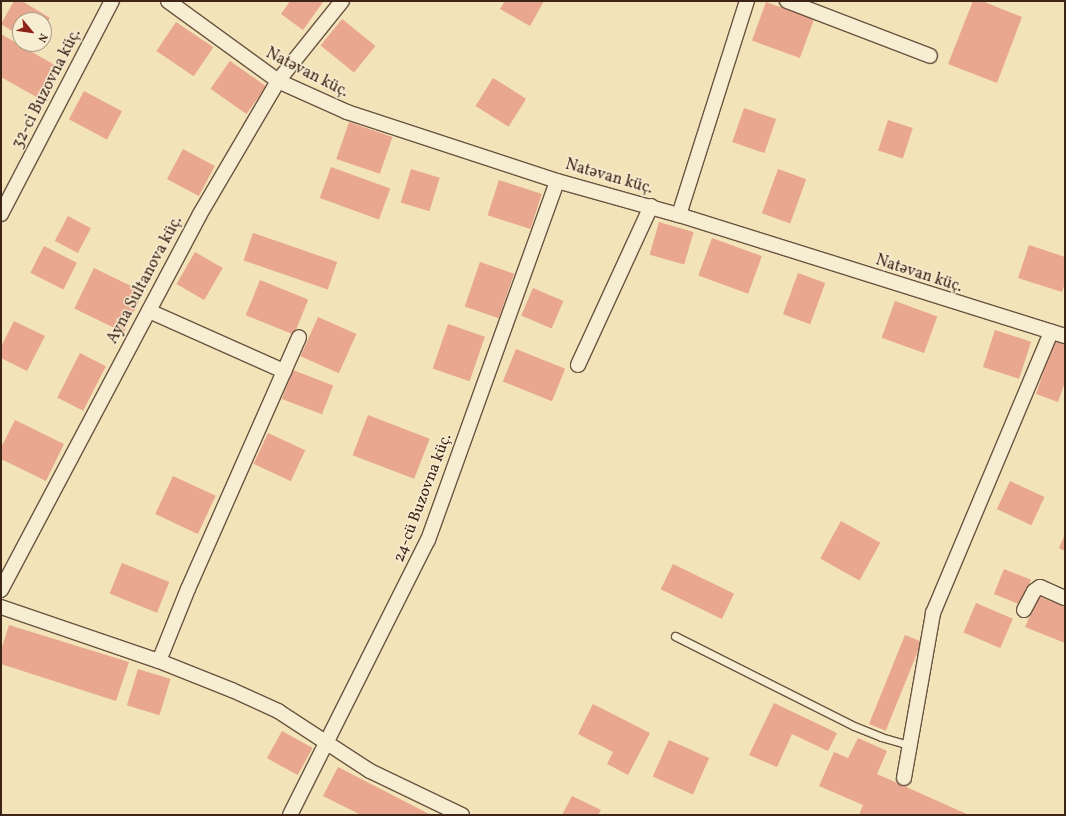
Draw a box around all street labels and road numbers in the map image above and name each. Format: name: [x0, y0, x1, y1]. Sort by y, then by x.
street label: 32-ci Buzovna küç.: [9, 26, 85, 152]
street label: Natəvan küç.: [262, 44, 352, 102]
street label: Natəvan küç.: [563, 155, 655, 199]
street label: Ayna Sultanova küç.: [103, 213, 187, 347]
street label: Natəvan küç.: [873, 251, 965, 297]
street label: 24-cü Buzovna küç.: [390, 431, 456, 565]

